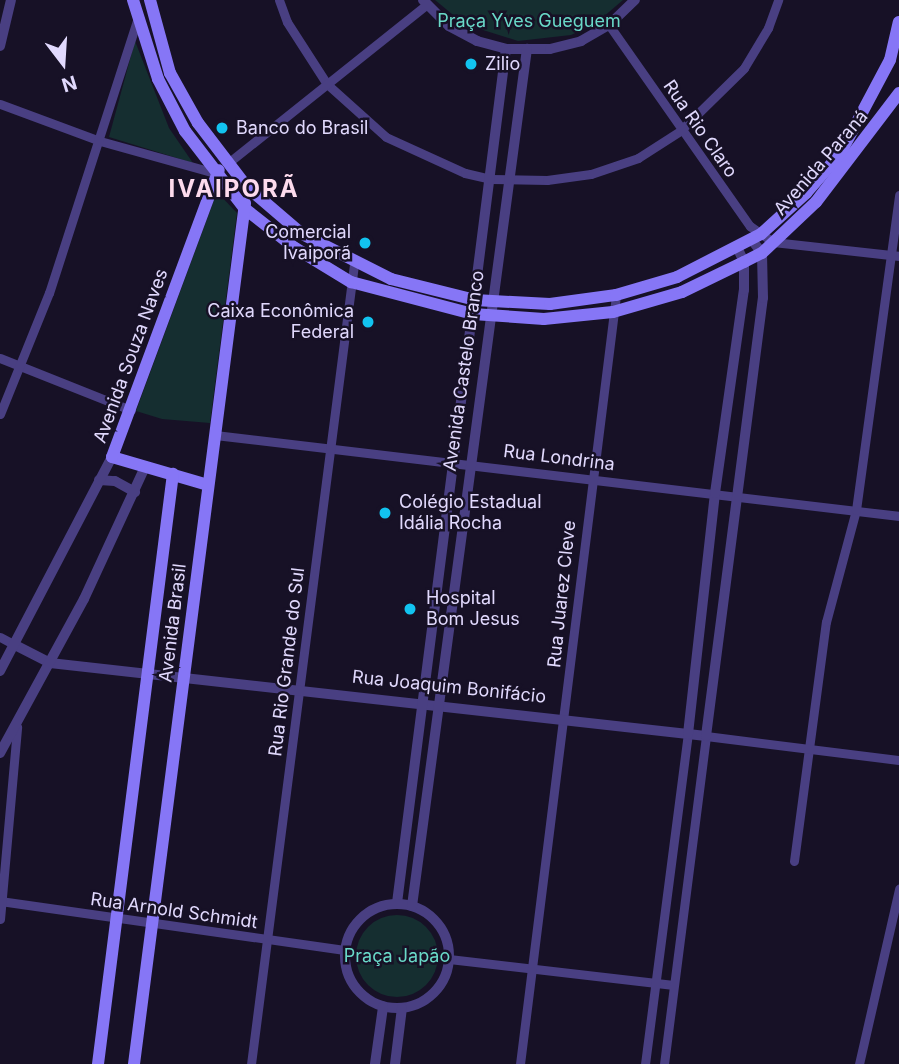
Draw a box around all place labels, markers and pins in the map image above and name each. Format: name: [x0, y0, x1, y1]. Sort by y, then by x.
place label: Zilio: [485, 53, 520, 75]
marker: Zilio: [463, 56, 479, 72]
place label: Banco do Brasil: [236, 117, 368, 139]
marker: Banco do Brasil: [214, 120, 230, 136]
place label: Comercial Ivaiporã: [265, 222, 351, 264]
marker: Comercial Ivaiporã: [357, 235, 373, 251]
place label: Caixa Econômica Federal: [207, 301, 354, 344]
marker: Caixa Econômica Federal: [360, 314, 376, 330]
place label: Colégio Estadual Idália Rocha: [399, 492, 542, 534]
marker: Colégio Estadual Idália Rocha: [377, 505, 393, 521]
place label: Hospital Bom Jesus: [426, 588, 520, 630]
marker: Hospital Bom Jesus: [400, 599, 420, 619]

